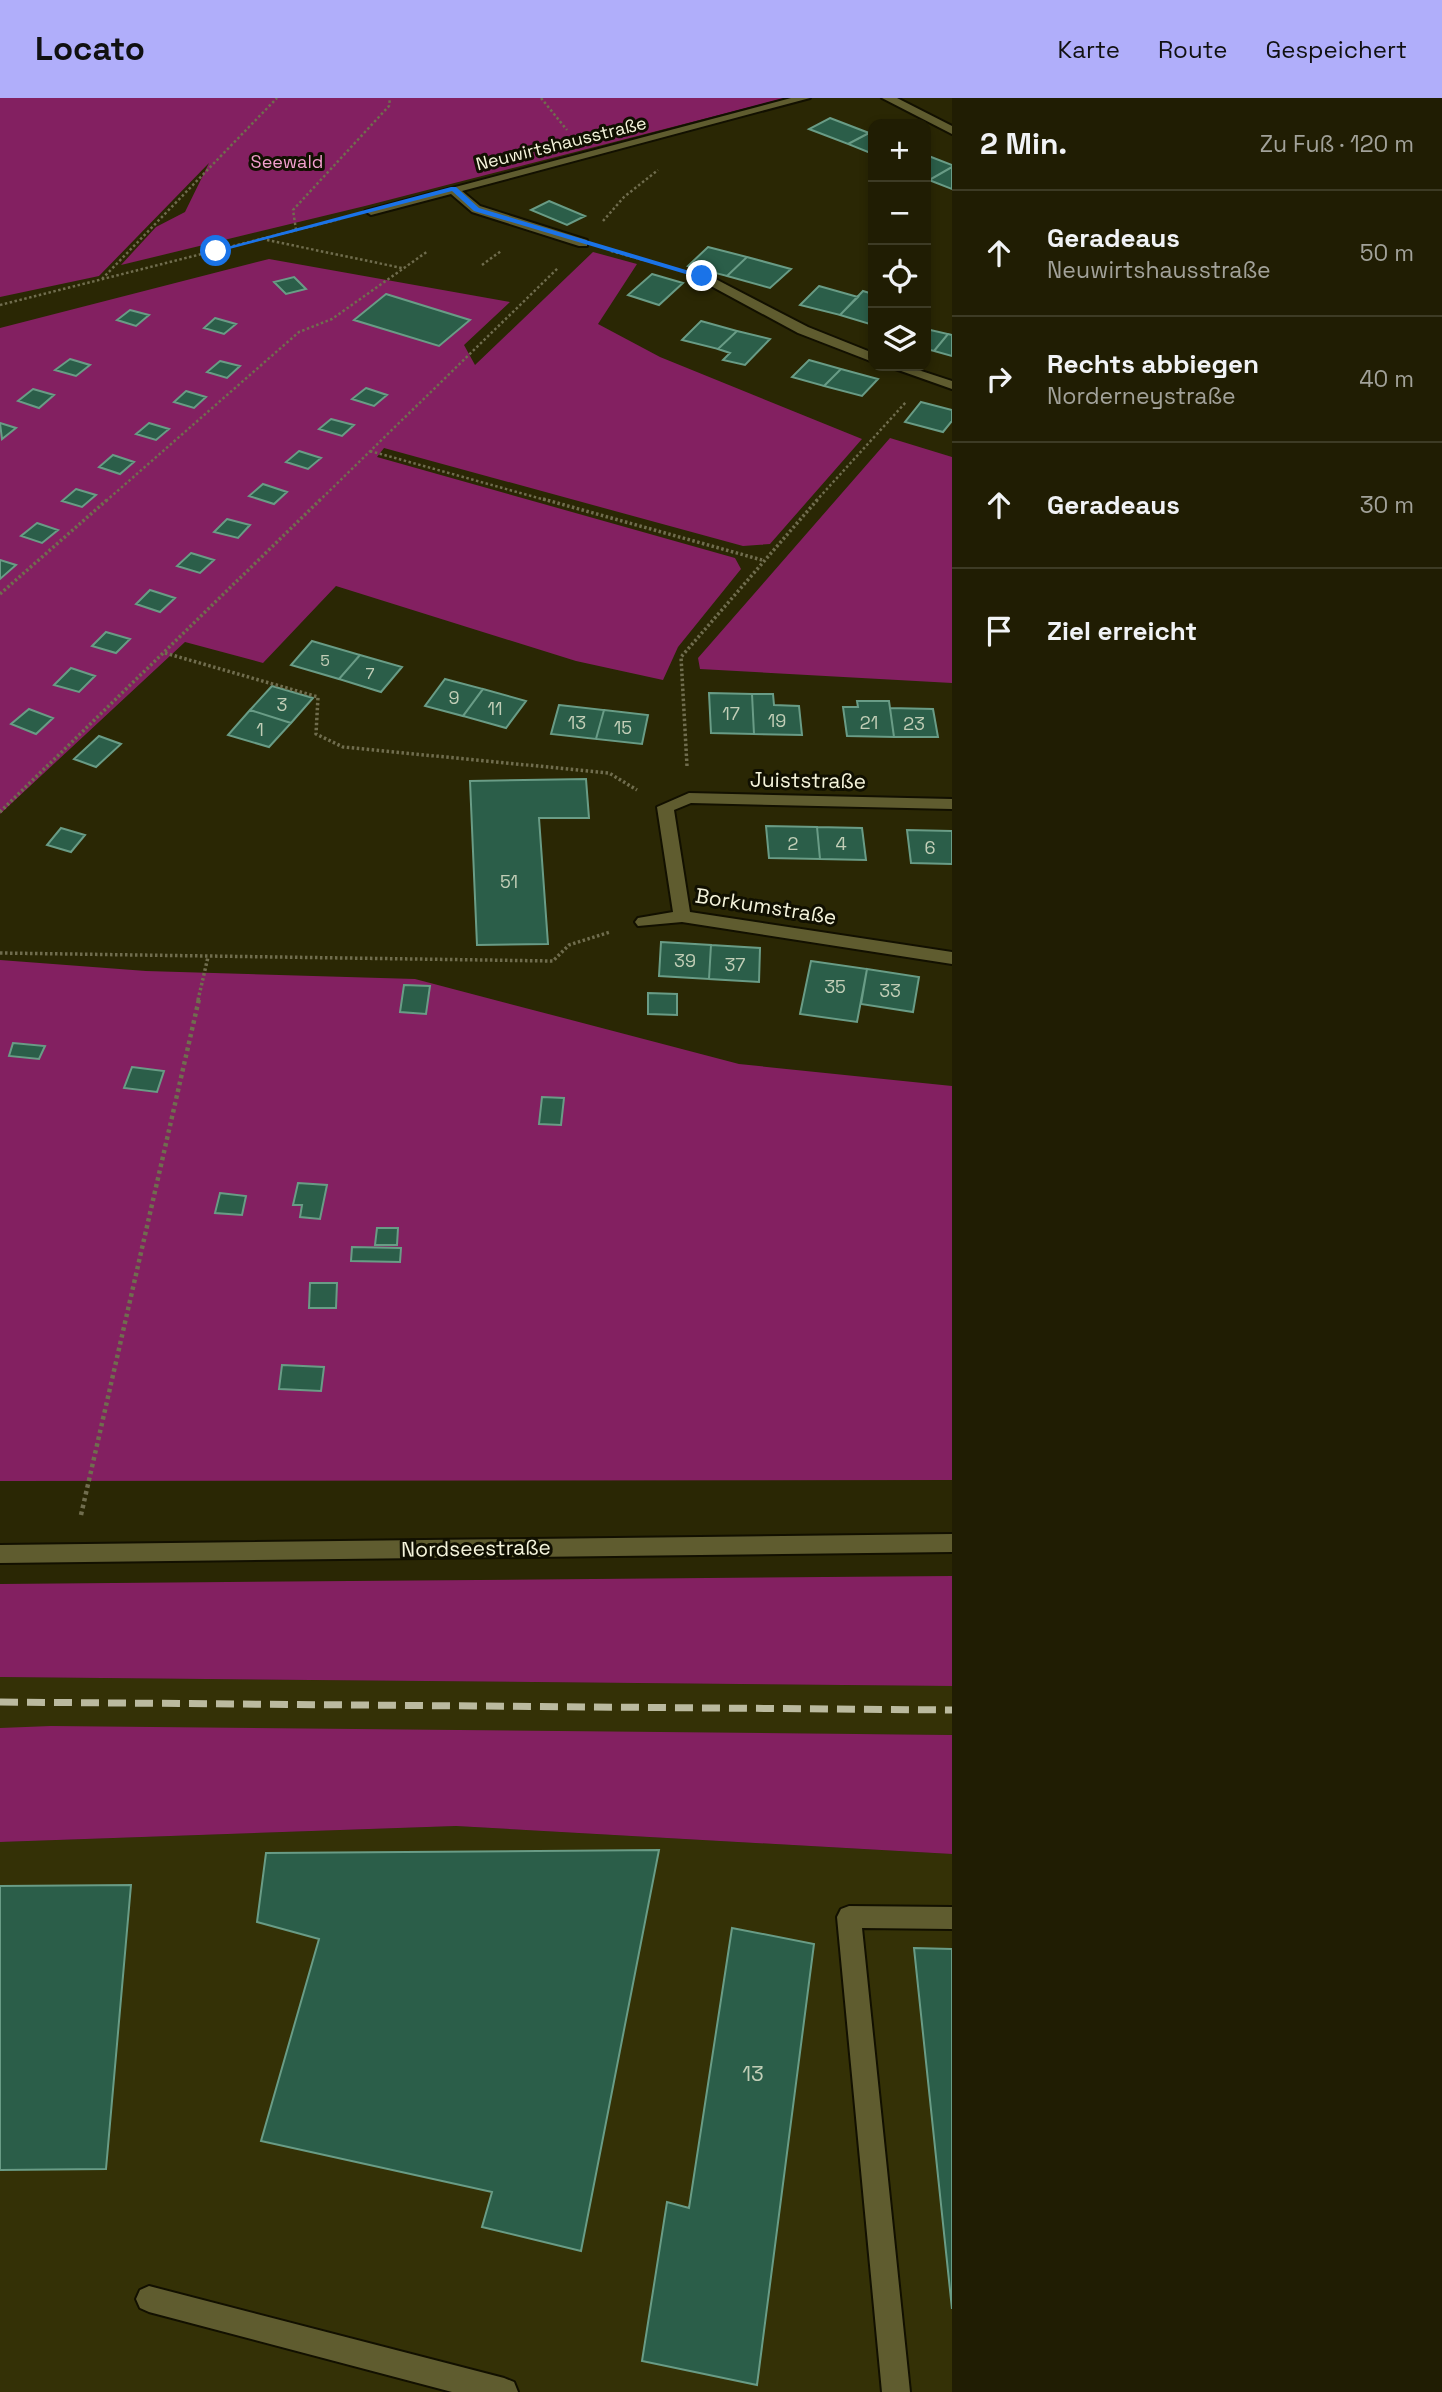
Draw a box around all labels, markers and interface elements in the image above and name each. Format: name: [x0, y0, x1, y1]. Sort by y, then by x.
text: Locato: [35, 28, 145, 70]
text: Karte: [1058, 34, 1120, 65]
text: Route: [1158, 34, 1227, 65]
text: Gespeichert: [1265, 34, 1407, 65]
street label: Neuwirtshausstraße: [473, 111, 649, 175]
map controls: [868, 119, 931, 371]
button: +: [868, 119, 931, 182]
text: 2 Min.: [980, 124, 1067, 163]
text: Zu Fuß · 120 m: [1260, 129, 1414, 159]
park label: Seewald: [251, 150, 323, 173]
button: −: [868, 182, 931, 245]
text: Geradeaus: [1047, 221, 1180, 255]
icon: ahead: [980, 234, 1018, 272]
route start: [200, 235, 231, 266]
text: 50 m: [1360, 238, 1414, 268]
button: locate: [868, 245, 931, 308]
text: Neuwirtshausstraße: [1047, 255, 1271, 285]
route end: [686, 260, 717, 291]
button: layers: [868, 308, 931, 371]
text: Rechts abbiegen: [1047, 347, 1259, 381]
icon: right: [980, 360, 1018, 398]
text: 40 m: [1359, 364, 1414, 394]
text: Norderneystraße: [1047, 381, 1236, 411]
icon: ahead: [980, 486, 1018, 524]
text: Geradeaus: [1047, 488, 1180, 522]
text: 30 m: [1360, 490, 1414, 520]
icon: arrive: [980, 612, 1018, 650]
text: Ziel erreicht: [1047, 614, 1197, 648]
house number: 5: [320, 650, 330, 671]
house number: 7: [365, 663, 375, 684]
house number: 9: [448, 686, 460, 709]
house number: 3: [277, 693, 287, 716]
house number: 11: [487, 697, 503, 720]
house number: 17: [722, 702, 740, 725]
house number: 19: [768, 709, 786, 732]
house number: 13: [568, 711, 586, 734]
house number: 21: [860, 711, 878, 734]
house number: 23: [903, 712, 925, 735]
house number: 15: [614, 716, 632, 739]
house number: 1: [256, 718, 264, 741]
street label: Juiststraße: [750, 765, 866, 795]
house number: 2: [788, 832, 798, 855]
house number: 4: [835, 832, 847, 855]
house number: 6: [924, 836, 936, 859]
house number: 51: [500, 870, 518, 893]
street label: Borkumstraße: [693, 882, 839, 930]
house number: 39: [674, 949, 696, 972]
house number: 37: [724, 953, 746, 976]
house number: 35: [824, 975, 846, 998]
house number: 33: [879, 979, 901, 1002]
street label: Nordseestraße: [401, 1533, 551, 1563]
house number: 13: [742, 2060, 764, 2087]

